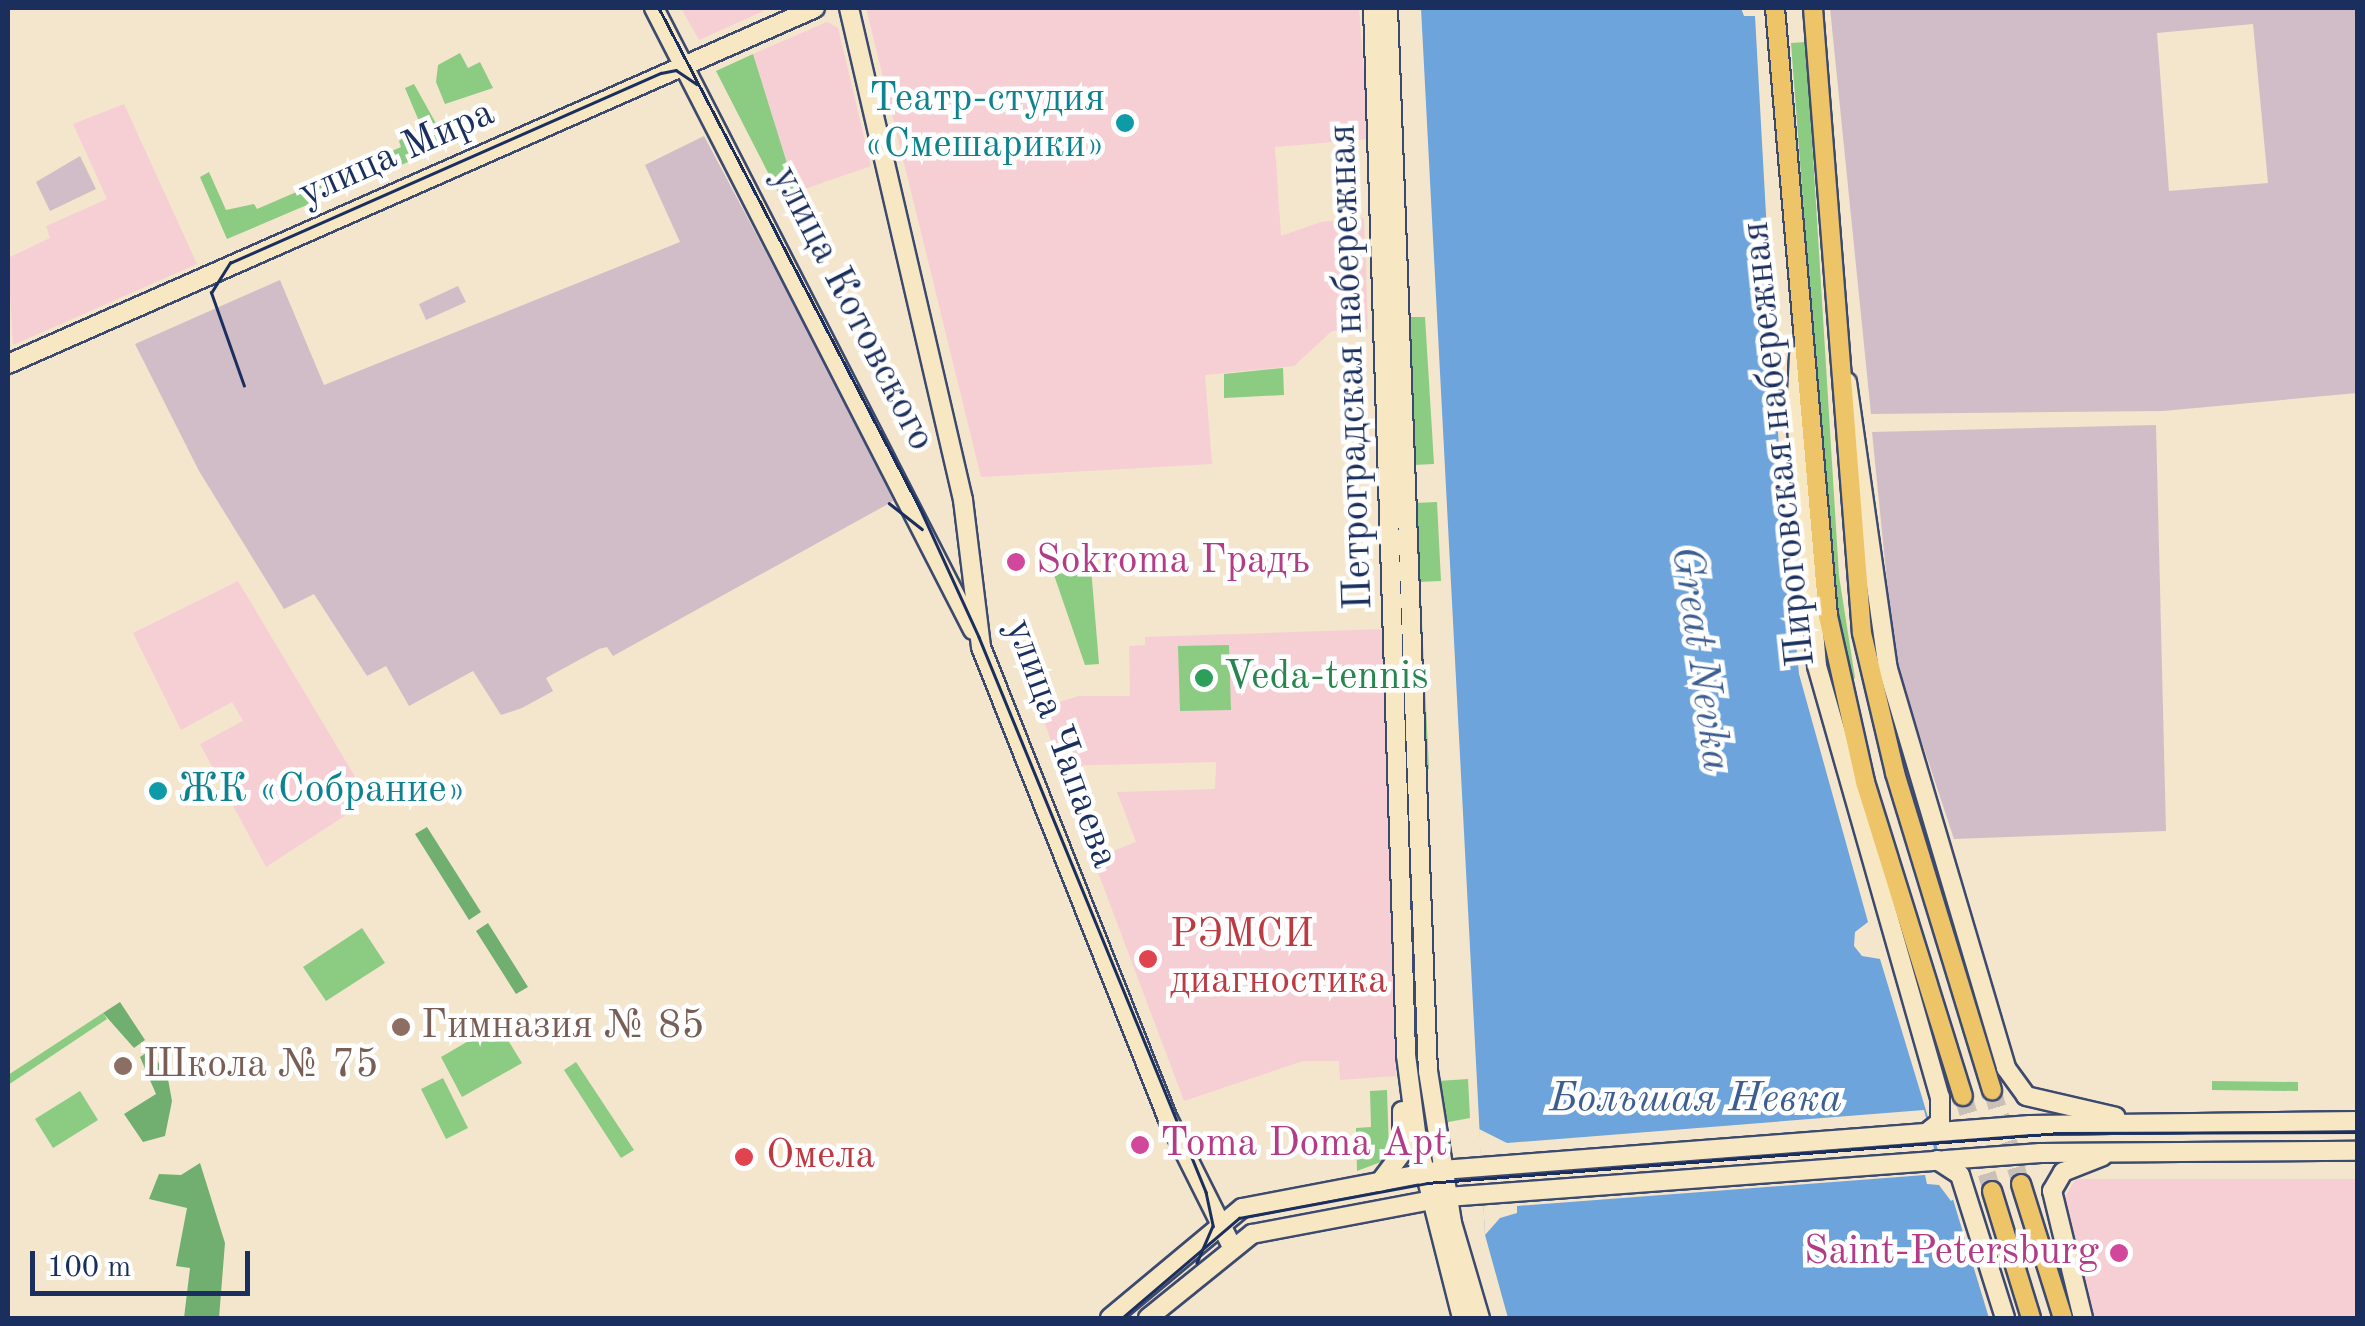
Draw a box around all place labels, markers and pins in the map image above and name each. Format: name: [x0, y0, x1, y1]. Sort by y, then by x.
place label: Театр-студия «Смешарики»: [864, 76, 1105, 170]
marker: Театр-студия «Смешарики»: [1114, 112, 1136, 134]
place label: Sokroma Градъ: [1036, 538, 1310, 586]
marker: Sokroma Градъ: [1005, 551, 1027, 573]
place label: Veda-tennis: [1224, 654, 1429, 702]
marker: Veda-tennis: [1193, 667, 1215, 689]
place label: ЖК «Собрание»: [178, 767, 466, 815]
marker: ЖК «Собрание»: [147, 780, 169, 802]
place label: РЭМСИ диагностика: [1170, 912, 1388, 1006]
marker: РЭМСИ диагностика: [1135, 946, 1161, 972]
place label: Гимназия № 85: [421, 1003, 704, 1051]
marker: Гимназия № 85: [390, 1016, 412, 1038]
place label: Школа № 75: [143, 1042, 378, 1090]
marker: Школа № 75: [112, 1055, 134, 1077]
place label: Toma Doma Apt: [1160, 1121, 1447, 1169]
place label: Омела: [766, 1133, 875, 1181]
marker: Toma Doma Apt: [1129, 1134, 1151, 1156]
marker: Омела: [731, 1144, 757, 1170]
place label: Saint-Petersburg: [1804, 1229, 2099, 1277]
marker: Saint-Petersburg: [2108, 1242, 2130, 1264]

